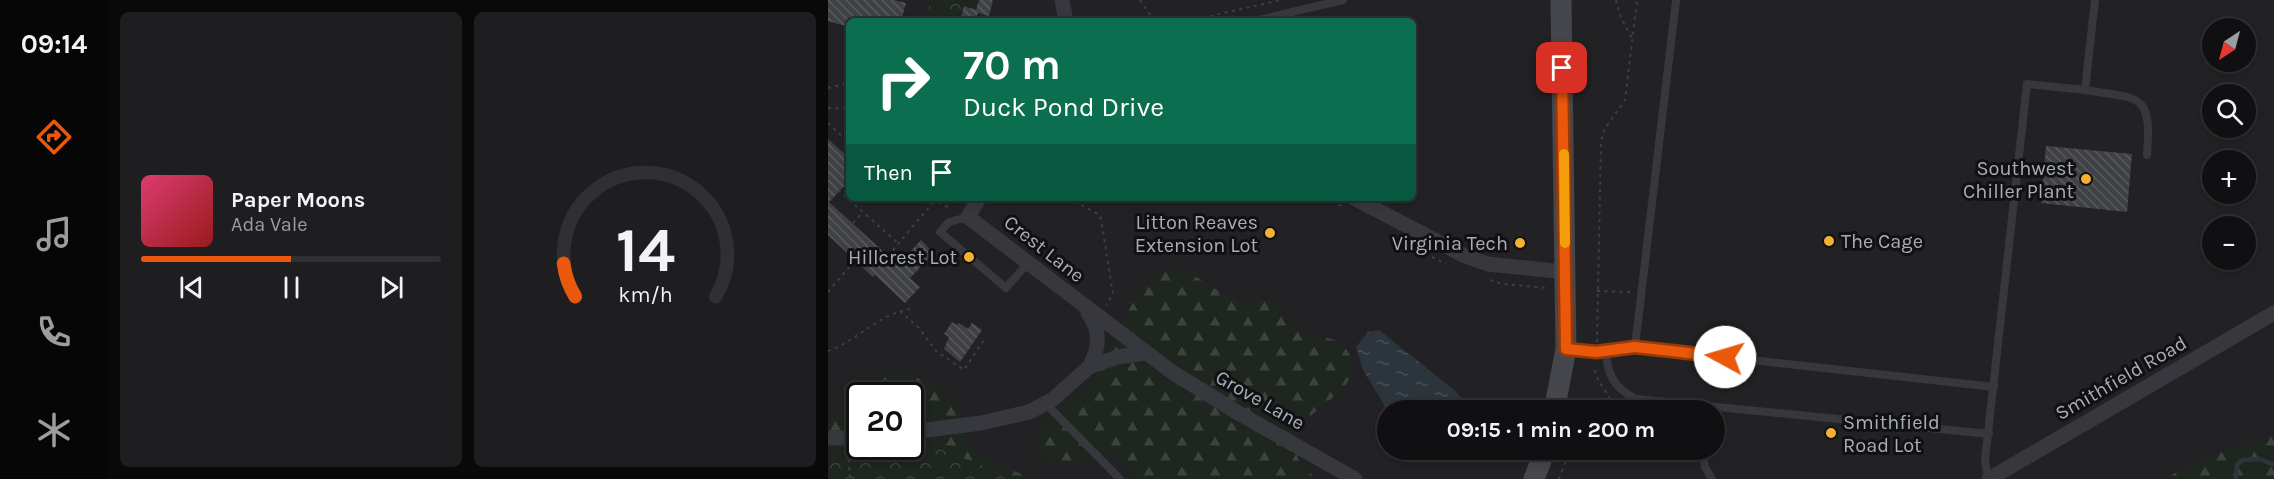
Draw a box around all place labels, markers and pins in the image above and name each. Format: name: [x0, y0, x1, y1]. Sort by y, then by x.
pin: [1536, 42, 1587, 93]
place label: Southwest Chiller Plant: [1963, 157, 2074, 203]
marker: Southwest Chiller Plant: [2079, 172, 2093, 186]
place label: Litton Reaves Extension Lot: [1135, 211, 1258, 257]
marker: Litton Reaves Extension Lot: [1263, 226, 1277, 240]
place label: The Cage: [1841, 230, 1923, 253]
place label: Virginia Tech: [1392, 232, 1508, 255]
marker: The Cage: [1822, 234, 1836, 248]
marker: Virginia Tech: [1513, 236, 1527, 250]
place label: Hillcrest Lot: [848, 246, 957, 269]
marker: Hillcrest Lot: [962, 250, 976, 264]
place label: Smithfield Road Lot: [1843, 411, 1940, 457]
marker: Smithfield Road Lot: [1824, 426, 1838, 440]

